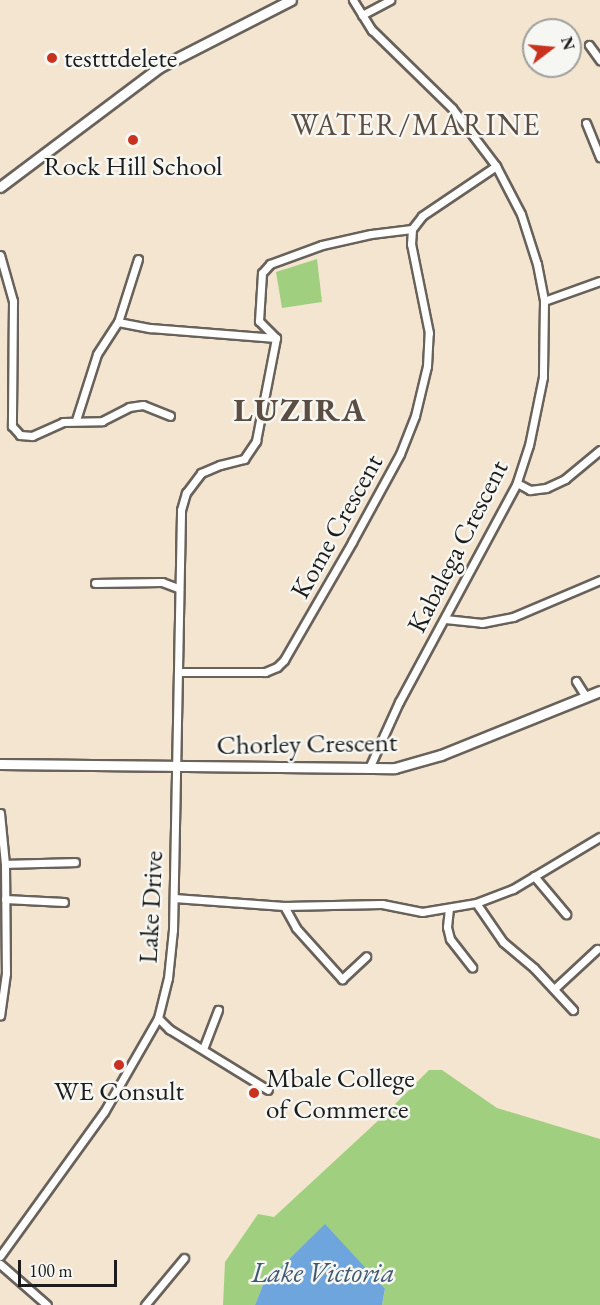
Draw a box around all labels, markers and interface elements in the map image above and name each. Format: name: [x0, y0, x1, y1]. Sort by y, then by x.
north arrow: [522, 18, 582, 78]
text: N: [556, 34, 580, 53]
place label: testttdelete: [64, 42, 177, 74]
marker: testttdelete: [45, 51, 59, 65]
district label: WATER/MARINE: [291, 107, 541, 143]
marker: Rock Hill School: [126, 133, 140, 147]
place label: Rock Hill School: [44, 150, 222, 182]
district label: LUZIRA: [233, 390, 367, 430]
street label: Kome Crescent: [283, 448, 389, 604]
street label: Kabalega Crescent: [400, 454, 514, 638]
street label: Chorley Crescent: [216, 725, 398, 761]
street label: Lake Drive: [131, 850, 169, 964]
marker: WE Consult: [112, 1058, 126, 1072]
place label: Mbale College of Commerce: [266, 1061, 415, 1124]
place label: WE Consult: [54, 1075, 184, 1107]
marker: Mbale College of Commerce: [247, 1086, 261, 1100]
scale bar: [21, 1248, 120, 1286]
water label: Lake Victoria: [251, 1255, 395, 1289]
text: 100 m: [29, 1259, 73, 1282]

